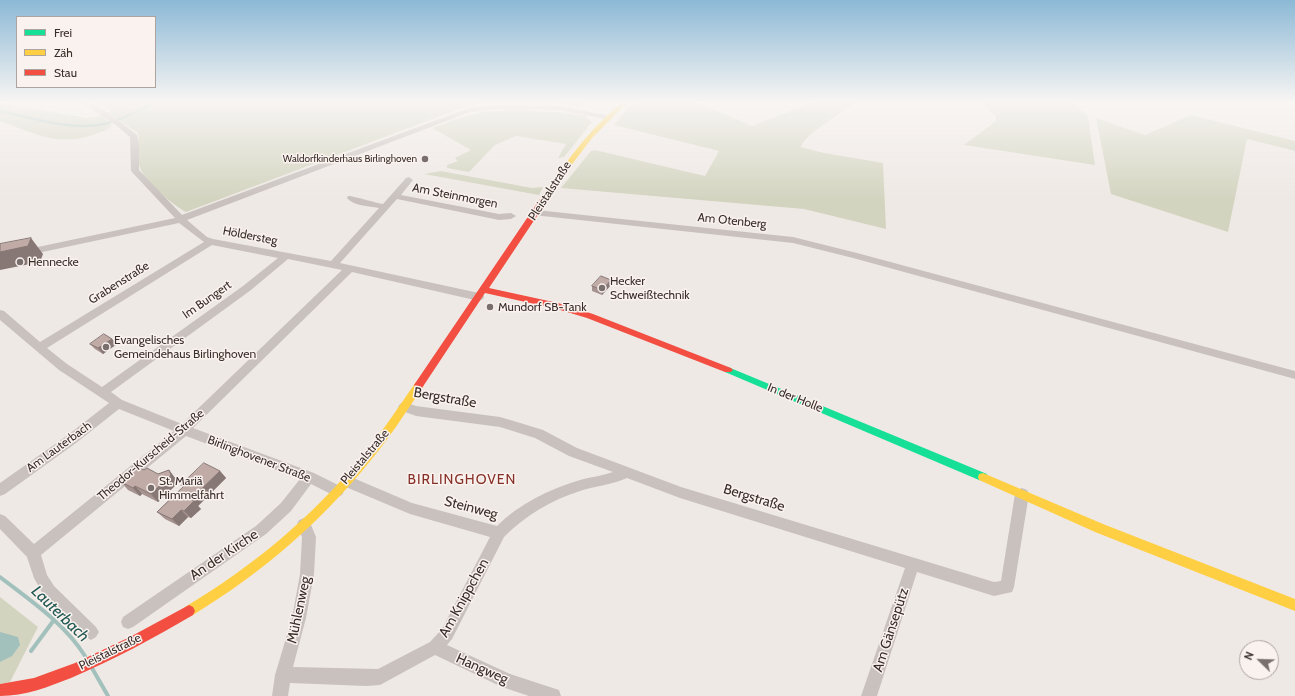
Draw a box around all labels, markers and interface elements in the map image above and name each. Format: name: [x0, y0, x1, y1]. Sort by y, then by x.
legend: [16, 16, 156, 88]
text: Frei: [54, 25, 72, 40]
text: Zäh: [54, 45, 73, 60]
text: Stau: [54, 65, 77, 80]
place label: Waldorfkinderhaus Birlinghoven: [283, 153, 417, 165]
marker: Waldorfkinderhaus Birlinghoven: [420, 154, 430, 164]
street label: Pleistalstraße: [526, 159, 574, 223]
street label: Am Steinmorgen: [411, 181, 499, 211]
street label: Am Otenberg: [697, 210, 767, 232]
street label: Höldersteg: [221, 224, 279, 248]
place label: Hennecke: [28, 255, 79, 269]
marker: Hennecke: [15, 257, 25, 267]
street label: Grabenstraße: [86, 259, 152, 307]
place label: Hecker Schweißtechnik: [610, 274, 690, 302]
street label: Im Bungert: [180, 278, 234, 322]
marker: Hecker Schweißtechnik: [597, 283, 607, 293]
place label: Mundorf SB-Tank: [498, 300, 587, 314]
marker: Mundorf SB-Tank: [485, 302, 495, 312]
place label: Evangelisches Gemeindehaus Birlinghoven: [114, 333, 256, 361]
marker: Evangelisches Gemeindehaus Birlinghoven: [101, 342, 111, 352]
street label: In der Holle: [765, 380, 825, 416]
street label: Bergstraße: [412, 384, 478, 412]
street label: Theodor-Kurscheid-Straße: [95, 406, 207, 504]
street label: Am Lauterbach: [24, 419, 94, 475]
street label: Pleistalstraße: [338, 427, 392, 487]
street label: Birlinghovener Straße: [205, 433, 313, 485]
district label: BIRLINGHOVEN: [408, 472, 516, 488]
place label: St. Mariä Himmelfahrt: [159, 474, 224, 502]
street label: Bergstraße: [721, 481, 787, 515]
marker: St. Mariä Himmelfahrt: [146, 483, 156, 493]
street label: Steinweg: [442, 493, 500, 523]
street label: An der Kirche: [187, 526, 261, 584]
street label: Am Knippchen: [435, 556, 493, 640]
street label: Mühlenweg: [284, 575, 314, 645]
water label: Lauterbach: [27, 582, 93, 646]
street label: Am Gänsepütz: [870, 586, 912, 674]
street label: Pleistalstraße: [77, 631, 143, 673]
north arrow: [1239, 640, 1279, 680]
text: N: [1241, 649, 1257, 662]
street label: Hangweg: [453, 650, 511, 688]

